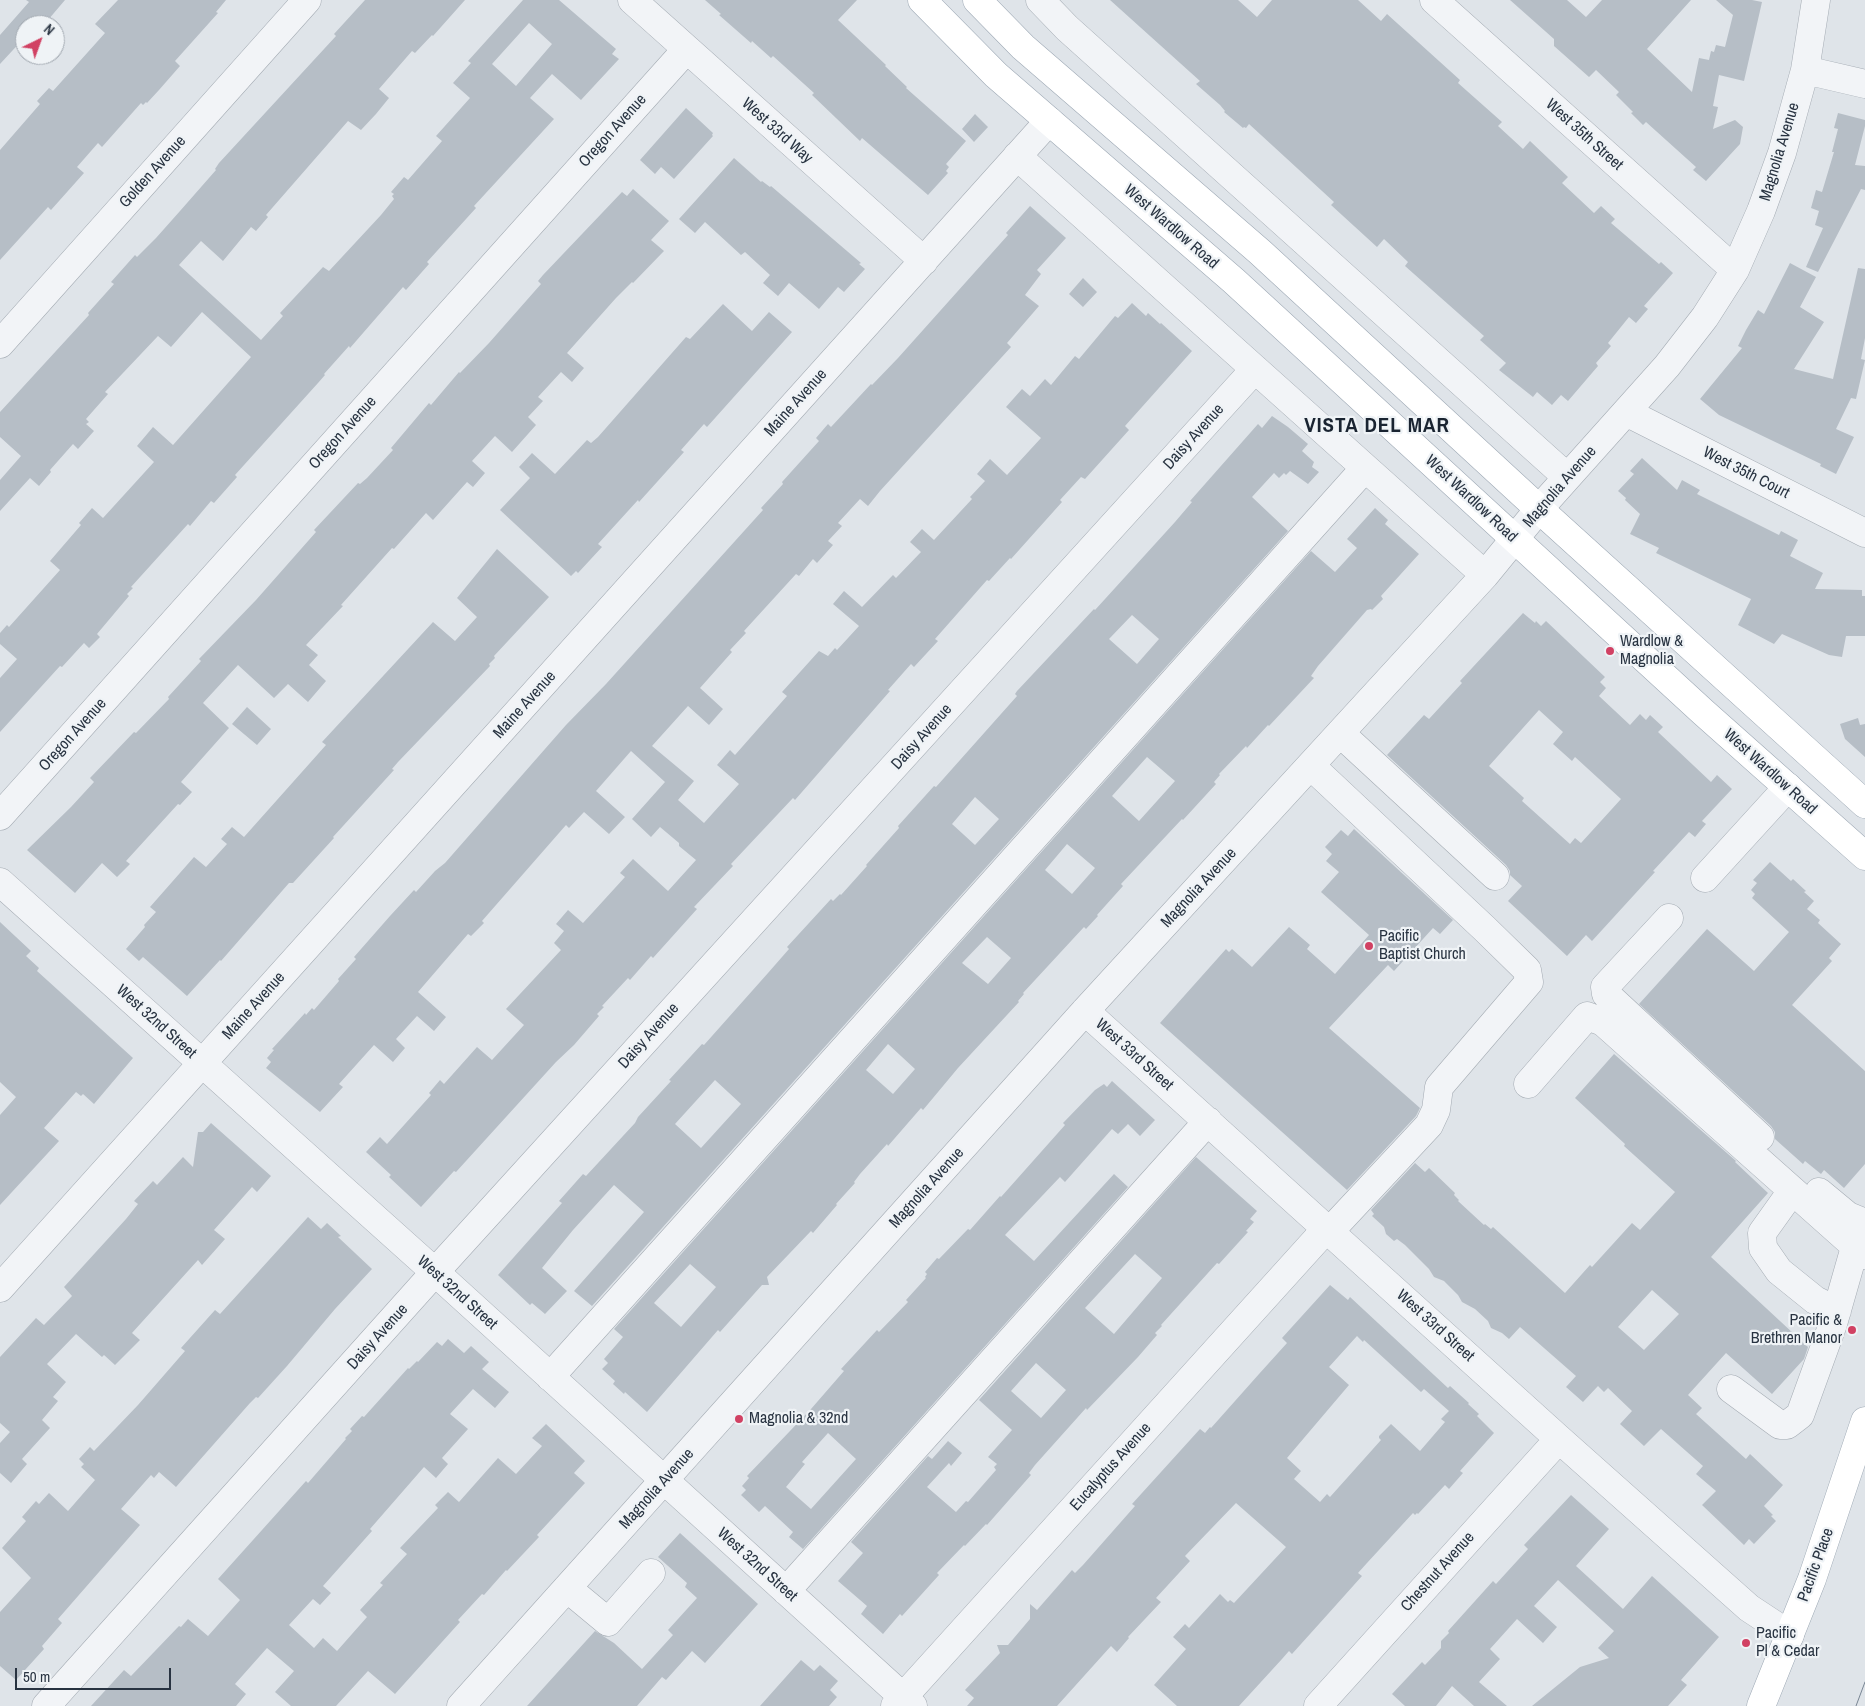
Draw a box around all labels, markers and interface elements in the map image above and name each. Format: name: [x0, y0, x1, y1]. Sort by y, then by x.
north arrow: [15, 15, 65, 65]
text: N: [40, 20, 58, 39]
street label: Oregon Avenue: [575, 91, 651, 171]
street label: West 33rd Way: [738, 94, 816, 168]
street label: West 35th Street: [1541, 95, 1627, 175]
street label: Magnolia Avenue: [1756, 100, 1804, 204]
street label: Golden Avenue: [116, 132, 190, 212]
street label: West Wardlow Road: [1120, 181, 1222, 273]
street label: Maine Avenue: [761, 365, 831, 441]
street label: Oregon Avenue: [305, 393, 381, 473]
street label: Daisy Avenue: [1160, 400, 1228, 474]
district label: VISTA DEL MAR: [1303, 413, 1451, 439]
street label: Magnolia Avenue: [1519, 442, 1601, 532]
street label: West 35th Court: [1700, 443, 1792, 503]
street label: West Wardlow Road: [1421, 451, 1521, 547]
place label: Wardlow & Magnolia: [1620, 632, 1683, 670]
marker: Wardlow & Magnolia: [1604, 645, 1616, 657]
street label: Maine Avenue: [490, 667, 560, 743]
street label: Oregon Avenue: [35, 695, 111, 775]
street label: Daisy Avenue: [888, 700, 956, 774]
street label: West Wardlow Road: [1719, 725, 1821, 819]
street label: Magnolia Avenue: [1157, 844, 1241, 932]
place label: Pacific Baptist Church: [1379, 927, 1466, 965]
marker: Pacific Baptist Church: [1363, 940, 1375, 952]
street label: Maine Avenue: [219, 968, 289, 1044]
street label: West 32nd Street: [112, 981, 200, 1063]
street label: Daisy Avenue: [615, 999, 683, 1073]
street label: West 33rd Street: [1091, 1015, 1177, 1095]
street label: Magnolia Avenue: [886, 1144, 968, 1232]
street label: West 32nd Street: [413, 1252, 501, 1334]
street label: West 33rd Street: [1392, 1286, 1478, 1366]
street label: Daisy Avenue: [344, 1300, 412, 1374]
place label: Pacific & Brethren Manor: [1751, 1311, 1842, 1349]
marker: Pacific & Brethren Manor: [1846, 1324, 1858, 1336]
place label: Magnolia & 32nd: [749, 1409, 848, 1429]
marker: Magnolia & 32nd: [733, 1413, 745, 1425]
street label: Eucalyptus Avenue: [1066, 1419, 1156, 1515]
street label: Magnolia Avenue: [616, 1445, 698, 1533]
street label: West 32nd Street: [713, 1524, 801, 1606]
street label: Pacific Place: [1794, 1526, 1838, 1604]
street label: Chestnut Avenue: [1397, 1528, 1479, 1616]
place label: Pacific Pl & Cedar: [1756, 1624, 1819, 1662]
marker: Pacific Pl & Cedar: [1740, 1637, 1752, 1649]
scale bar: [18, 1658, 174, 1690]
text: 50 m: [23, 1666, 50, 1687]

